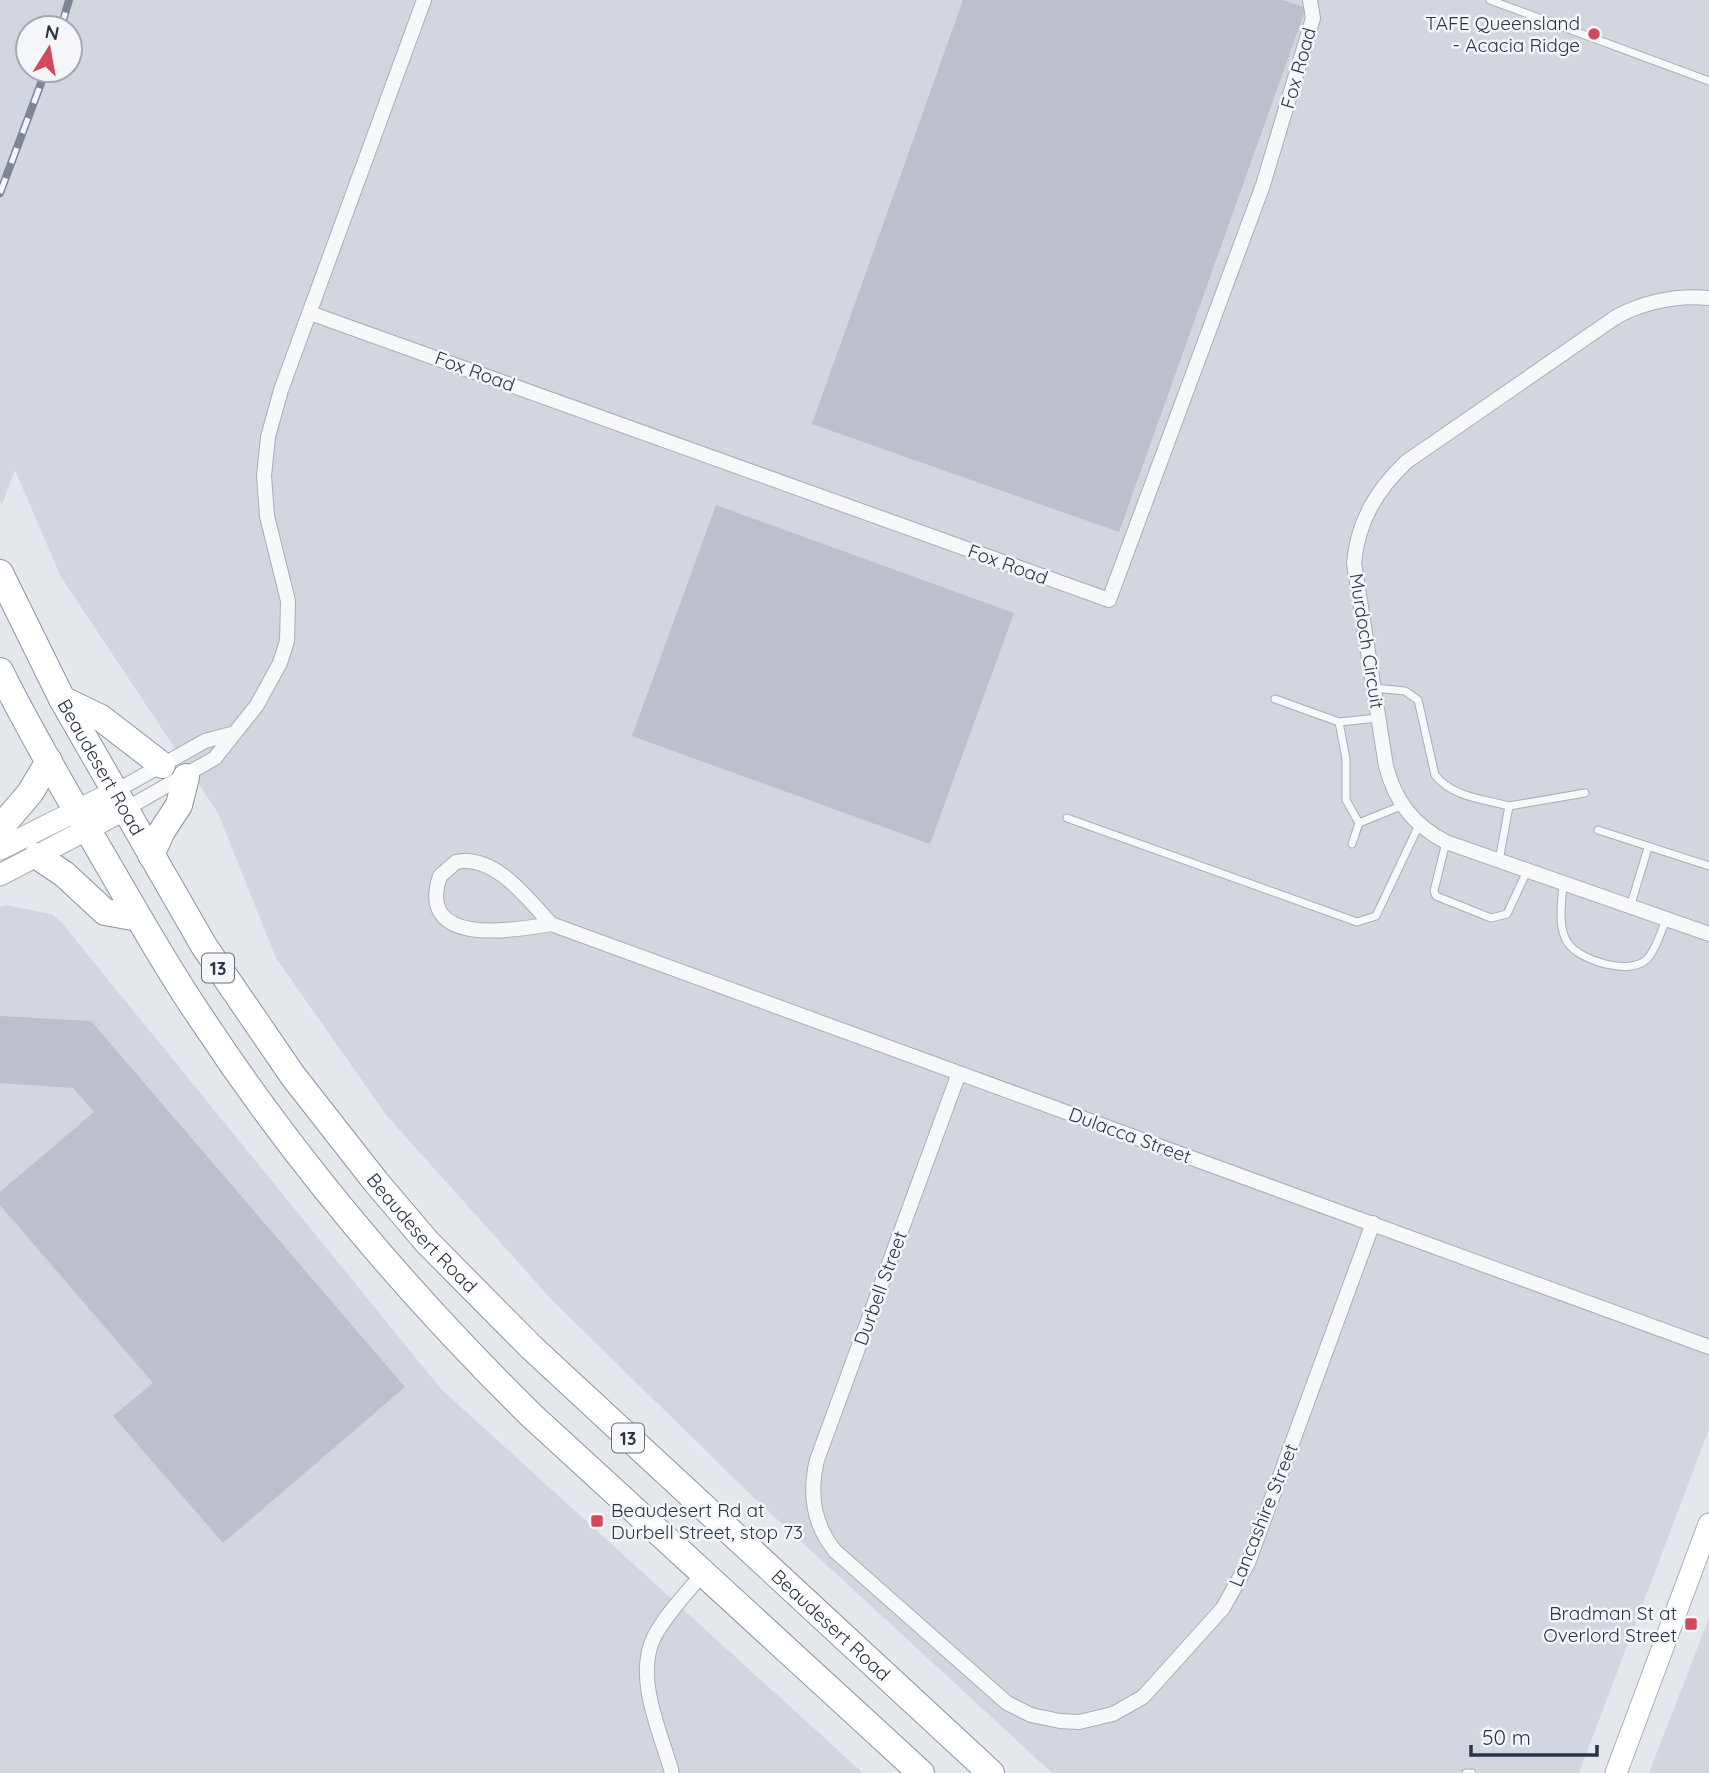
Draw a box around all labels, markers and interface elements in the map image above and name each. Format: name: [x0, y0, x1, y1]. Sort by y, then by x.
place label: TAFE Queensland - Acacia Ridge: [1425, 11, 1580, 57]
north arrow: [14, 14, 84, 84]
text: N: [43, 19, 61, 45]
street label: Fox Road: [1275, 25, 1321, 111]
marker: TAFE Queensland - Acacia Ridge: [1586, 26, 1602, 42]
street label: Fox Road: [432, 345, 518, 397]
street label: Fox Road: [965, 538, 1051, 590]
street label: Murdoch Circuit: [1344, 572, 1390, 710]
street label: Beaudesert Road: [53, 695, 150, 840]
road number: 13: [202, 953, 234, 982]
street label: Dulacca Street: [1065, 1102, 1195, 1168]
street label: Beaudesert Road: [361, 1168, 482, 1298]
street label: Durbell Street: [848, 1228, 912, 1348]
road number: 13: [612, 1423, 644, 1452]
street label: Lancashire Street: [1223, 1440, 1303, 1590]
place label: Beaudesert Rd at Durbell Street, stop 73: [611, 1498, 803, 1544]
marker: Beaudesert Rd at Durbell Street, stop 73: [589, 1513, 605, 1529]
street label: Beaudesert Road: [767, 1564, 895, 1686]
place label: Bradman St at Overlord Street: [1543, 1601, 1677, 1647]
marker: Bradman St at Overlord Street: [1683, 1616, 1699, 1632]
scale bar: [1471, 1714, 1597, 1758]
text: 50 m: [1482, 1724, 1531, 1750]

